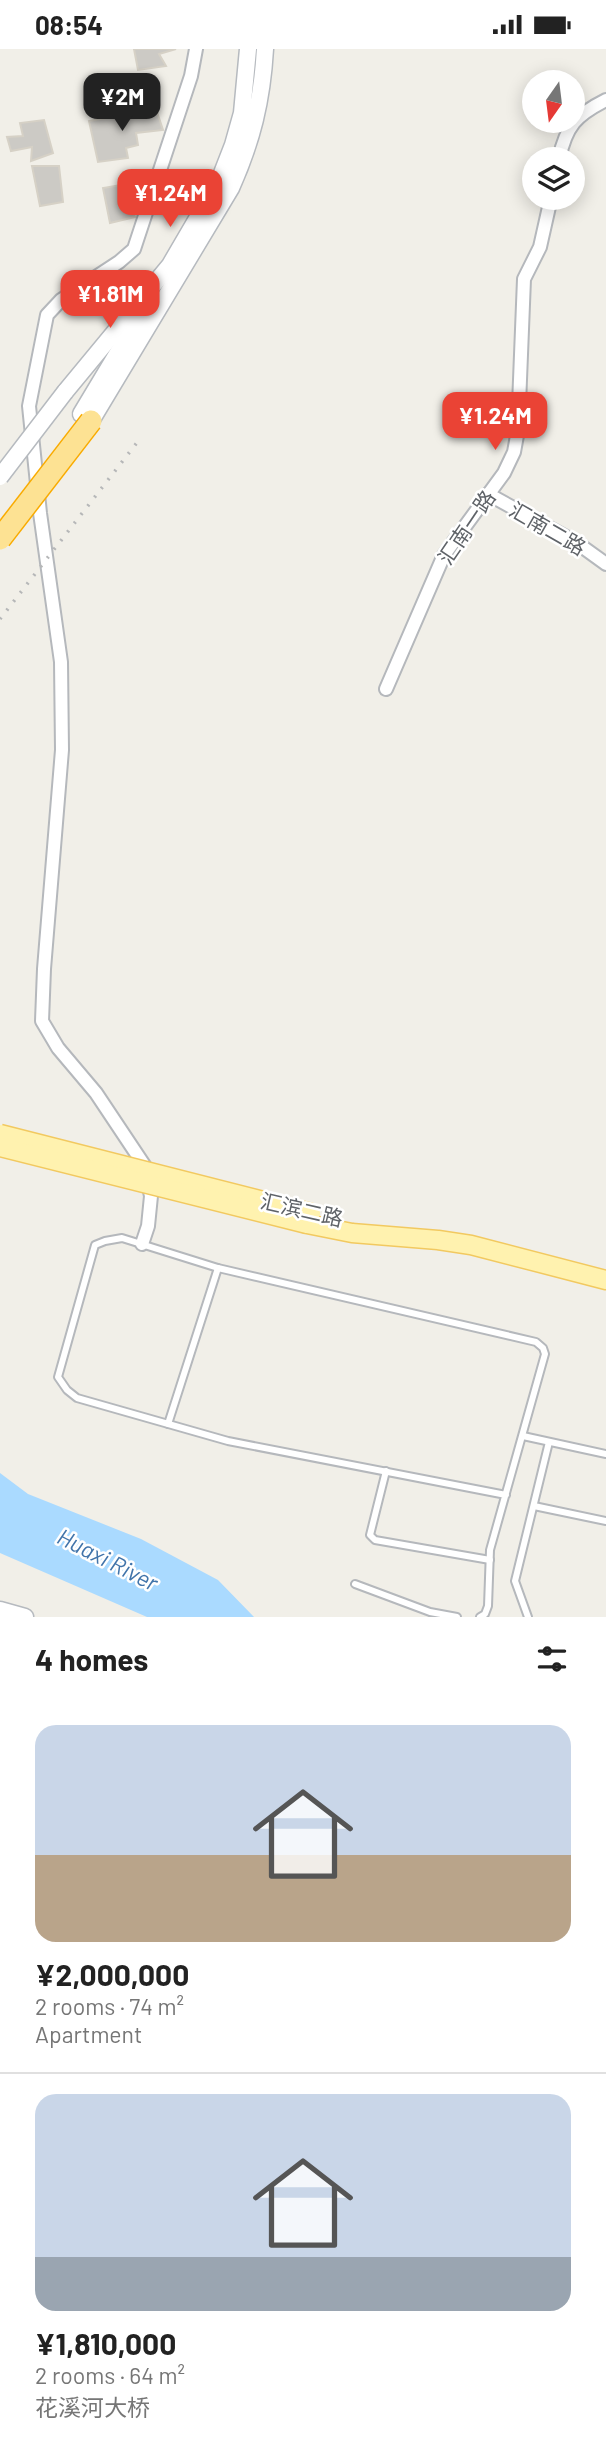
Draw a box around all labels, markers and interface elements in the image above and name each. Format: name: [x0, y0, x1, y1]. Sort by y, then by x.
text: 08:54: [35, 9, 103, 40]
north arrow: [522, 70, 584, 133]
map controls: [522, 70, 585, 210]
pin: ¥2M: [88, 73, 156, 133]
text: ¥2M: [99, 82, 145, 110]
button: layers: [522, 147, 585, 210]
pin: ¥1.24M: [113, 169, 227, 229]
text: ¥1.24M: [133, 178, 207, 206]
pin: ¥1.81M: [53, 271, 167, 330]
text: ¥1.81M: [77, 279, 143, 307]
pin: ¥1.24M: [438, 393, 552, 452]
text: ¥1.24M: [458, 401, 532, 429]
street label: 汇南一路: [432, 485, 500, 569]
street label: 汇南二路: [505, 496, 591, 560]
street label: 汇滨二路: [258, 1187, 346, 1231]
water label: Huaxi River: [53, 1522, 164, 1597]
icon: filters: [533, 1640, 571, 1678]
text: 4 homes: [35, 1641, 148, 1677]
icon: home: [240, 1771, 366, 1897]
text: ¥2,000,000: [35, 1956, 189, 1992]
text: 2 rooms · 74 m²: [35, 1992, 184, 2020]
text: Apartment: [35, 2020, 142, 2048]
icon: home: [240, 2140, 366, 2266]
text: ¥1,810,000: [35, 2325, 176, 2361]
text: 2 rooms · 64 m²: [35, 2361, 185, 2389]
text: 花溪河大桥: [35, 2393, 150, 2421]

